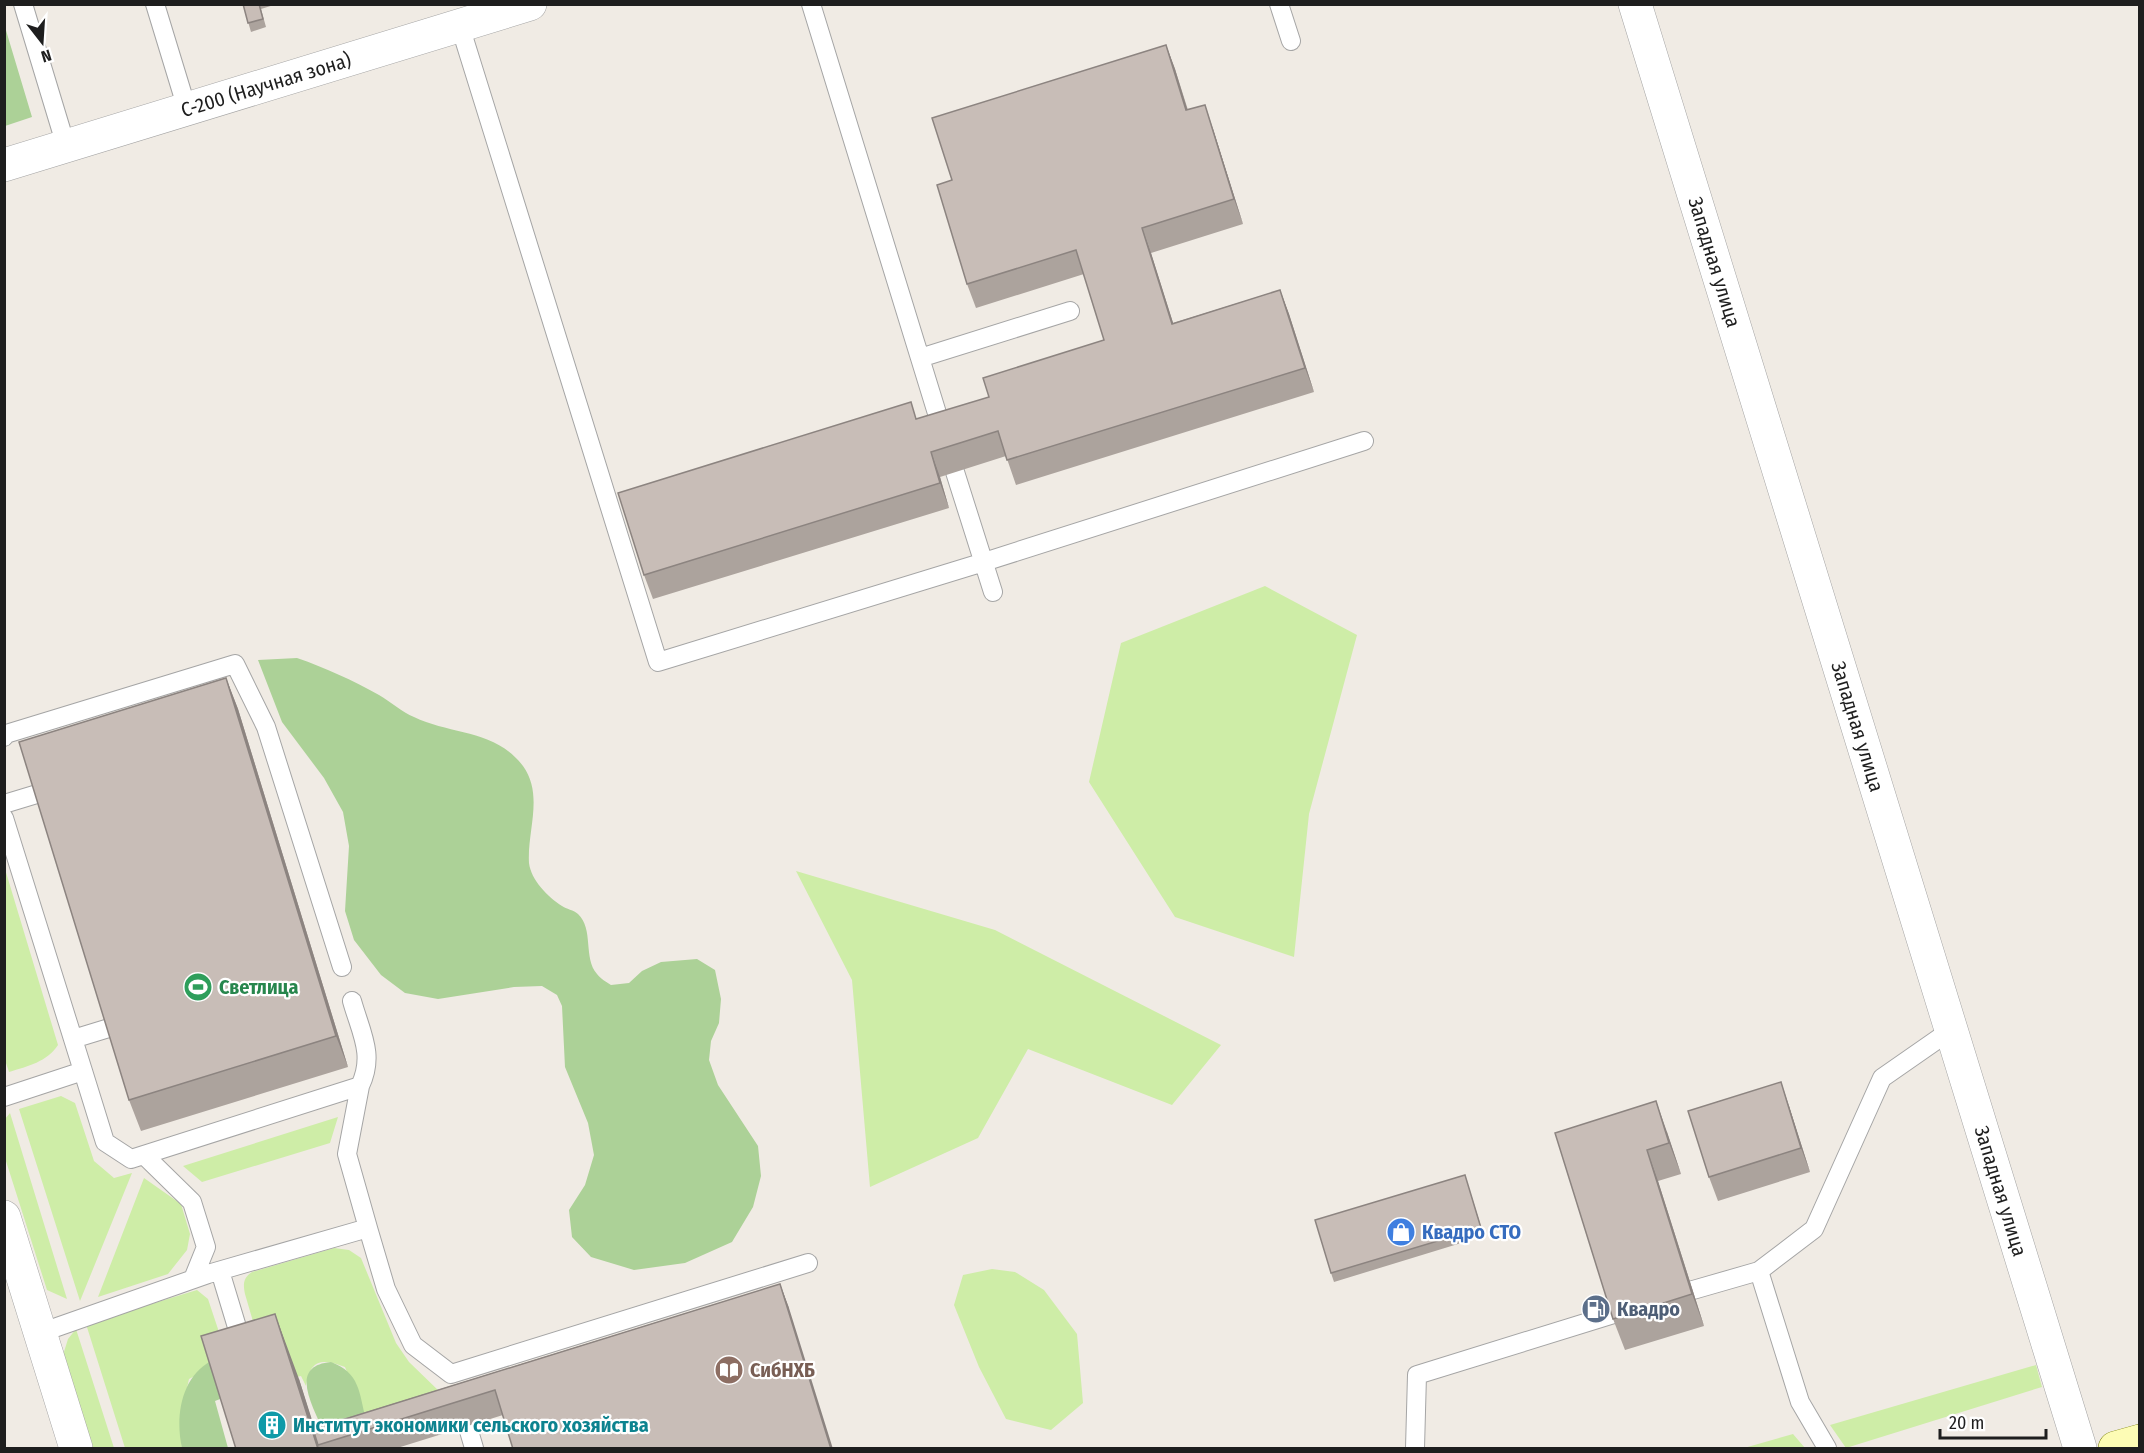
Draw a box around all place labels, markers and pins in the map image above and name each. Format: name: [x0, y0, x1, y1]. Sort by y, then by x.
sports icon: Светлица: [182, 971, 214, 1003]
place label: Светлица: [219, 975, 298, 999]
shop icon: Квадро СТО: [1385, 1216, 1417, 1248]
place label: Квадро СТО: [1422, 1220, 1521, 1244]
fuel station icon: Квадро: [1580, 1293, 1612, 1325]
place label: Квадро: [1617, 1297, 1680, 1321]
library icon: СибНХБ: [713, 1354, 745, 1386]
place label: СибНХБ: [750, 1358, 815, 1382]
building icon: Институт экономики сельского хозяйства: [256, 1409, 288, 1441]
place label: Институт экономики сельского хозяйства: [293, 1413, 649, 1437]

